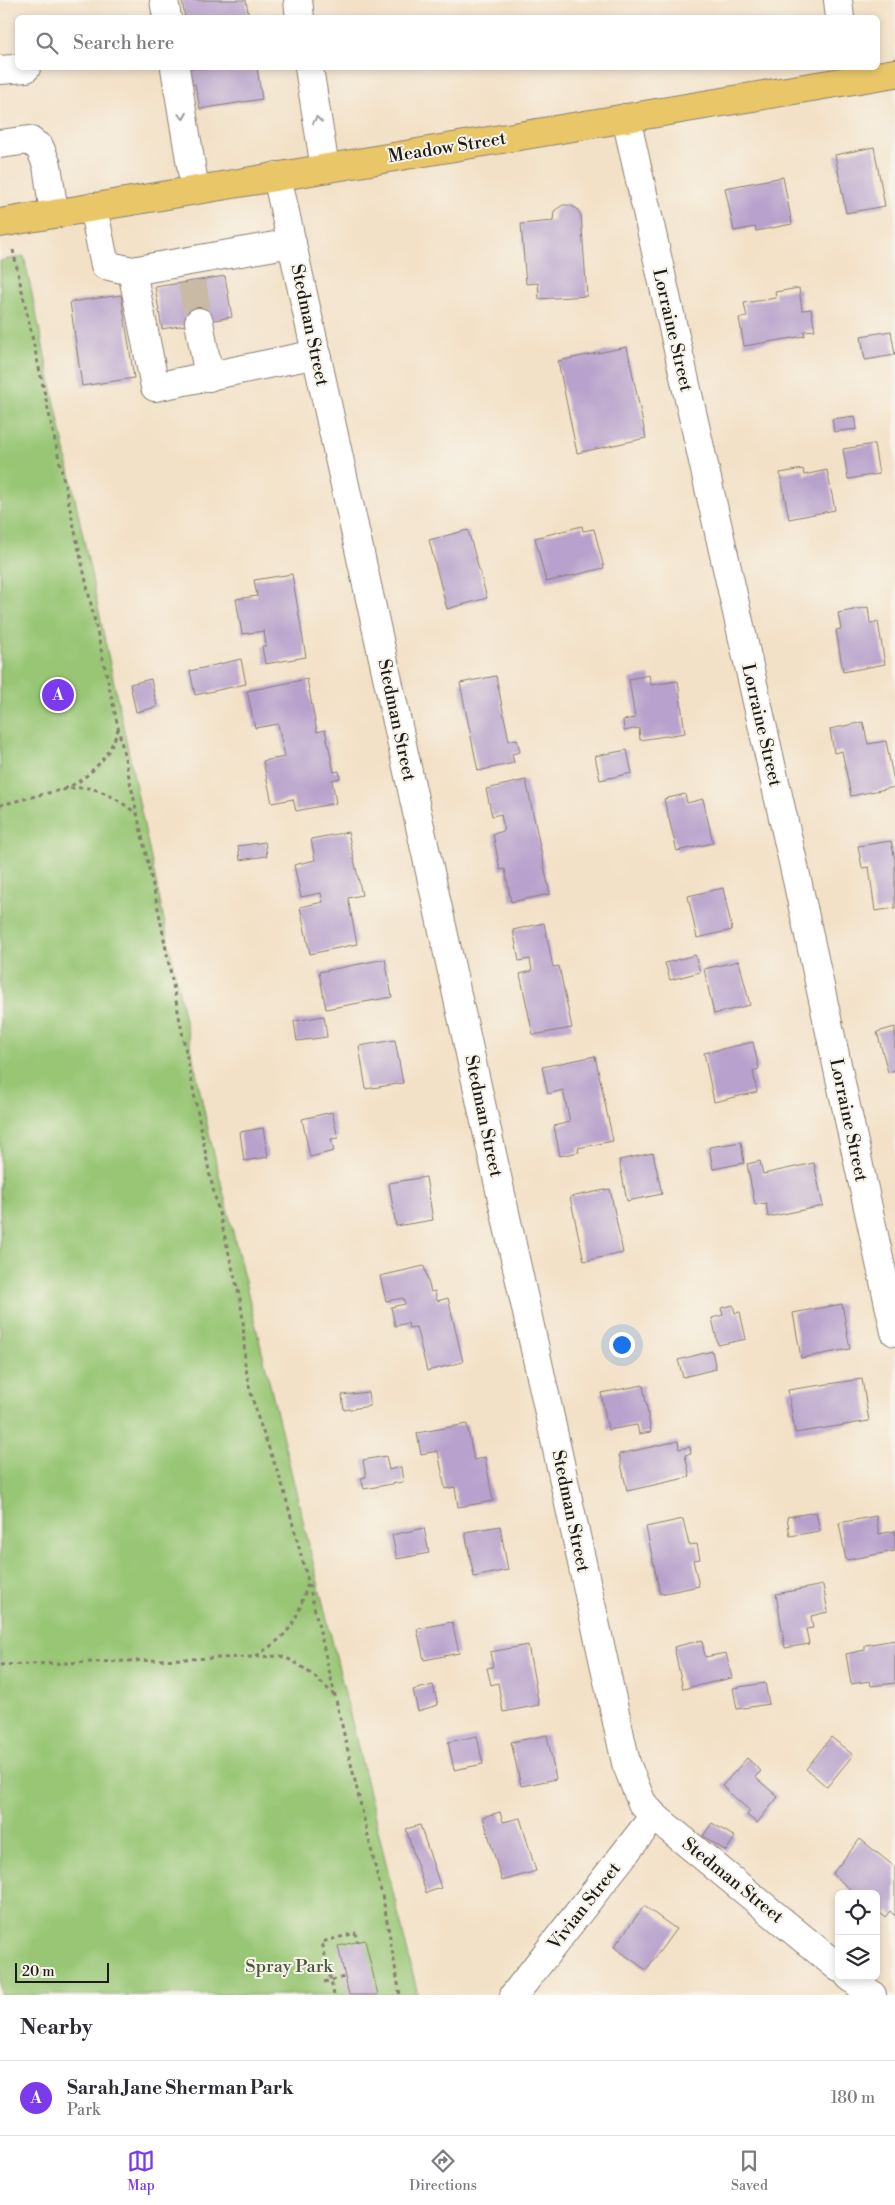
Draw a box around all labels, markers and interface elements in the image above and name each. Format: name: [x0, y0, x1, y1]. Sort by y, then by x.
search box: [15, 15, 880, 70]
icon: search: [33, 29, 61, 57]
text: Search here: [73, 31, 174, 55]
one-way arrow: [177, 112, 188, 120]
one-way arrow: [313, 115, 323, 124]
street label: Meadow Street: [386, 127, 508, 168]
street label: Stedman Street: [285, 262, 334, 389]
street label: Lorraine Street: [647, 266, 698, 394]
street label: Stedman Street: [372, 657, 421, 784]
street label: Lorraine Street: [736, 661, 787, 789]
pin: A: [42, 676, 74, 714]
street label: Stedman Street: [459, 1053, 508, 1180]
street label: Lorraine Street: [824, 1056, 873, 1184]
your location: [609, 1332, 635, 1358]
street label: Stedman Street: [546, 1448, 595, 1575]
street label: Stedman Street: [677, 1832, 789, 1929]
street label: Vivian Street: [542, 1857, 626, 1956]
map controls: [835, 1890, 880, 1980]
button: locate: [835, 1890, 880, 1935]
button: layers: [835, 1935, 880, 1980]
park label: Spray Park: [245, 1955, 334, 1978]
scale bar: [15, 1960, 109, 1983]
text: 20 m: [22, 1963, 54, 1981]
text: Nearby: [20, 2015, 93, 2041]
text: Sarah Jane Sherman Park: [67, 2076, 294, 2100]
text: A: [30, 2088, 42, 2108]
text: 180 m: [831, 2088, 875, 2108]
text: Park: [67, 2100, 100, 2120]
tab: Map: [127, 2147, 155, 2195]
tab: Directions: [409, 2147, 477, 2195]
tab: Saved: [731, 2147, 768, 2195]

